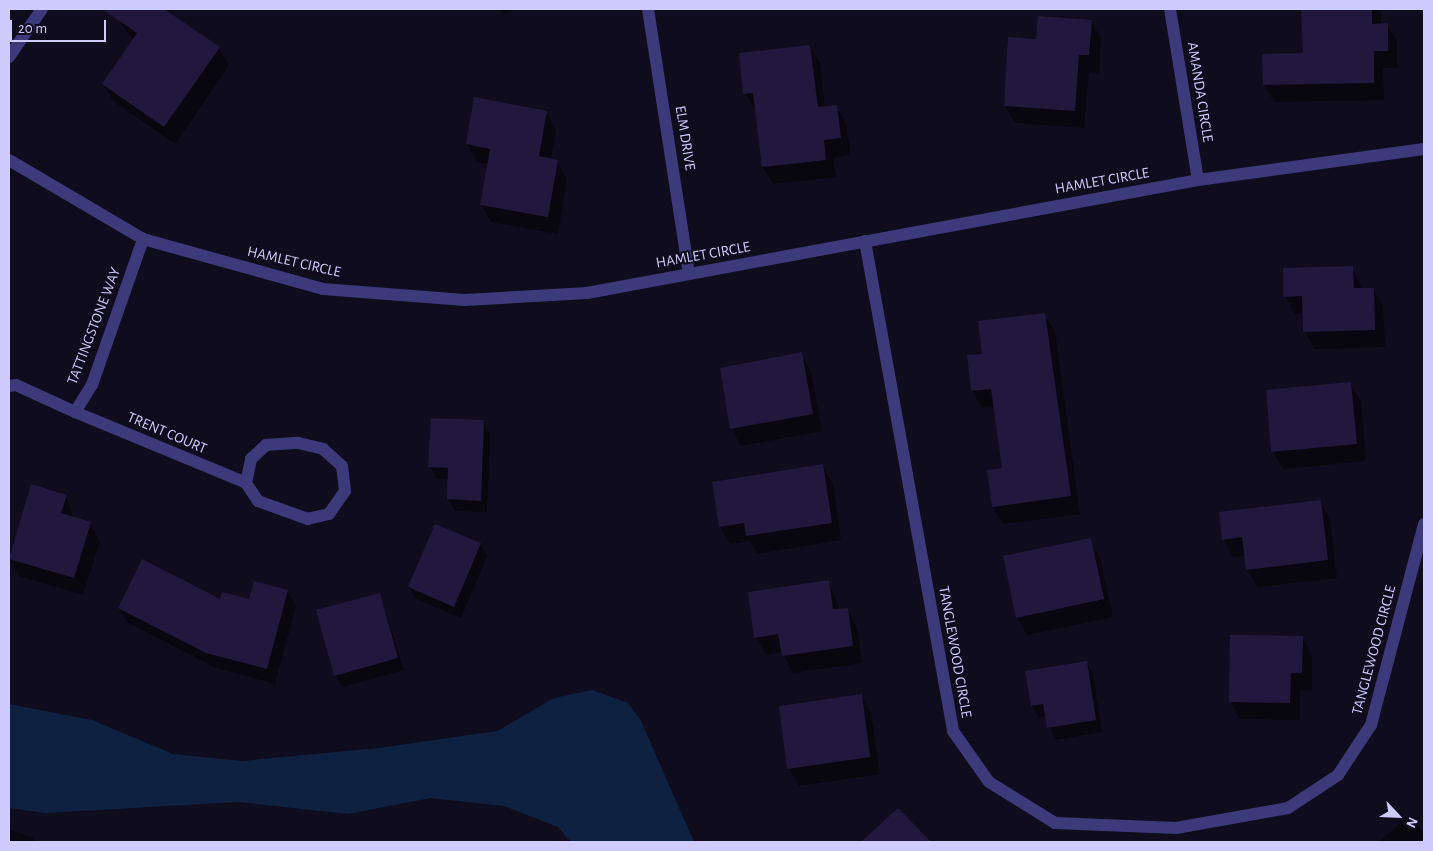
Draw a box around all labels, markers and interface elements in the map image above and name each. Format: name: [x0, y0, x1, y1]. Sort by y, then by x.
scale bar: [12, 10, 109, 42]
text: 20 m: [18, 21, 47, 36]
street label: AMANDA CIRCLE: [1183, 41, 1217, 143]
street label: ELM DRIVE: [671, 104, 699, 172]
street label: HAMLET CIRCLE: [1053, 164, 1151, 198]
street label: HAMLET CIRCLE: [654, 238, 752, 272]
street label: HAMLET CIRCLE: [246, 243, 342, 281]
street label: TATTINGSTONE WAY: [63, 265, 125, 387]
street label: TRENT COURT: [125, 408, 209, 458]
street label: TANGLEWOOD CIRCLE: [1348, 583, 1400, 717]
street label: TANGLEWOOD CIRCLE: [935, 585, 975, 719]
north arrow: [1373, 791, 1423, 841]
text: N: [1403, 815, 1420, 830]

